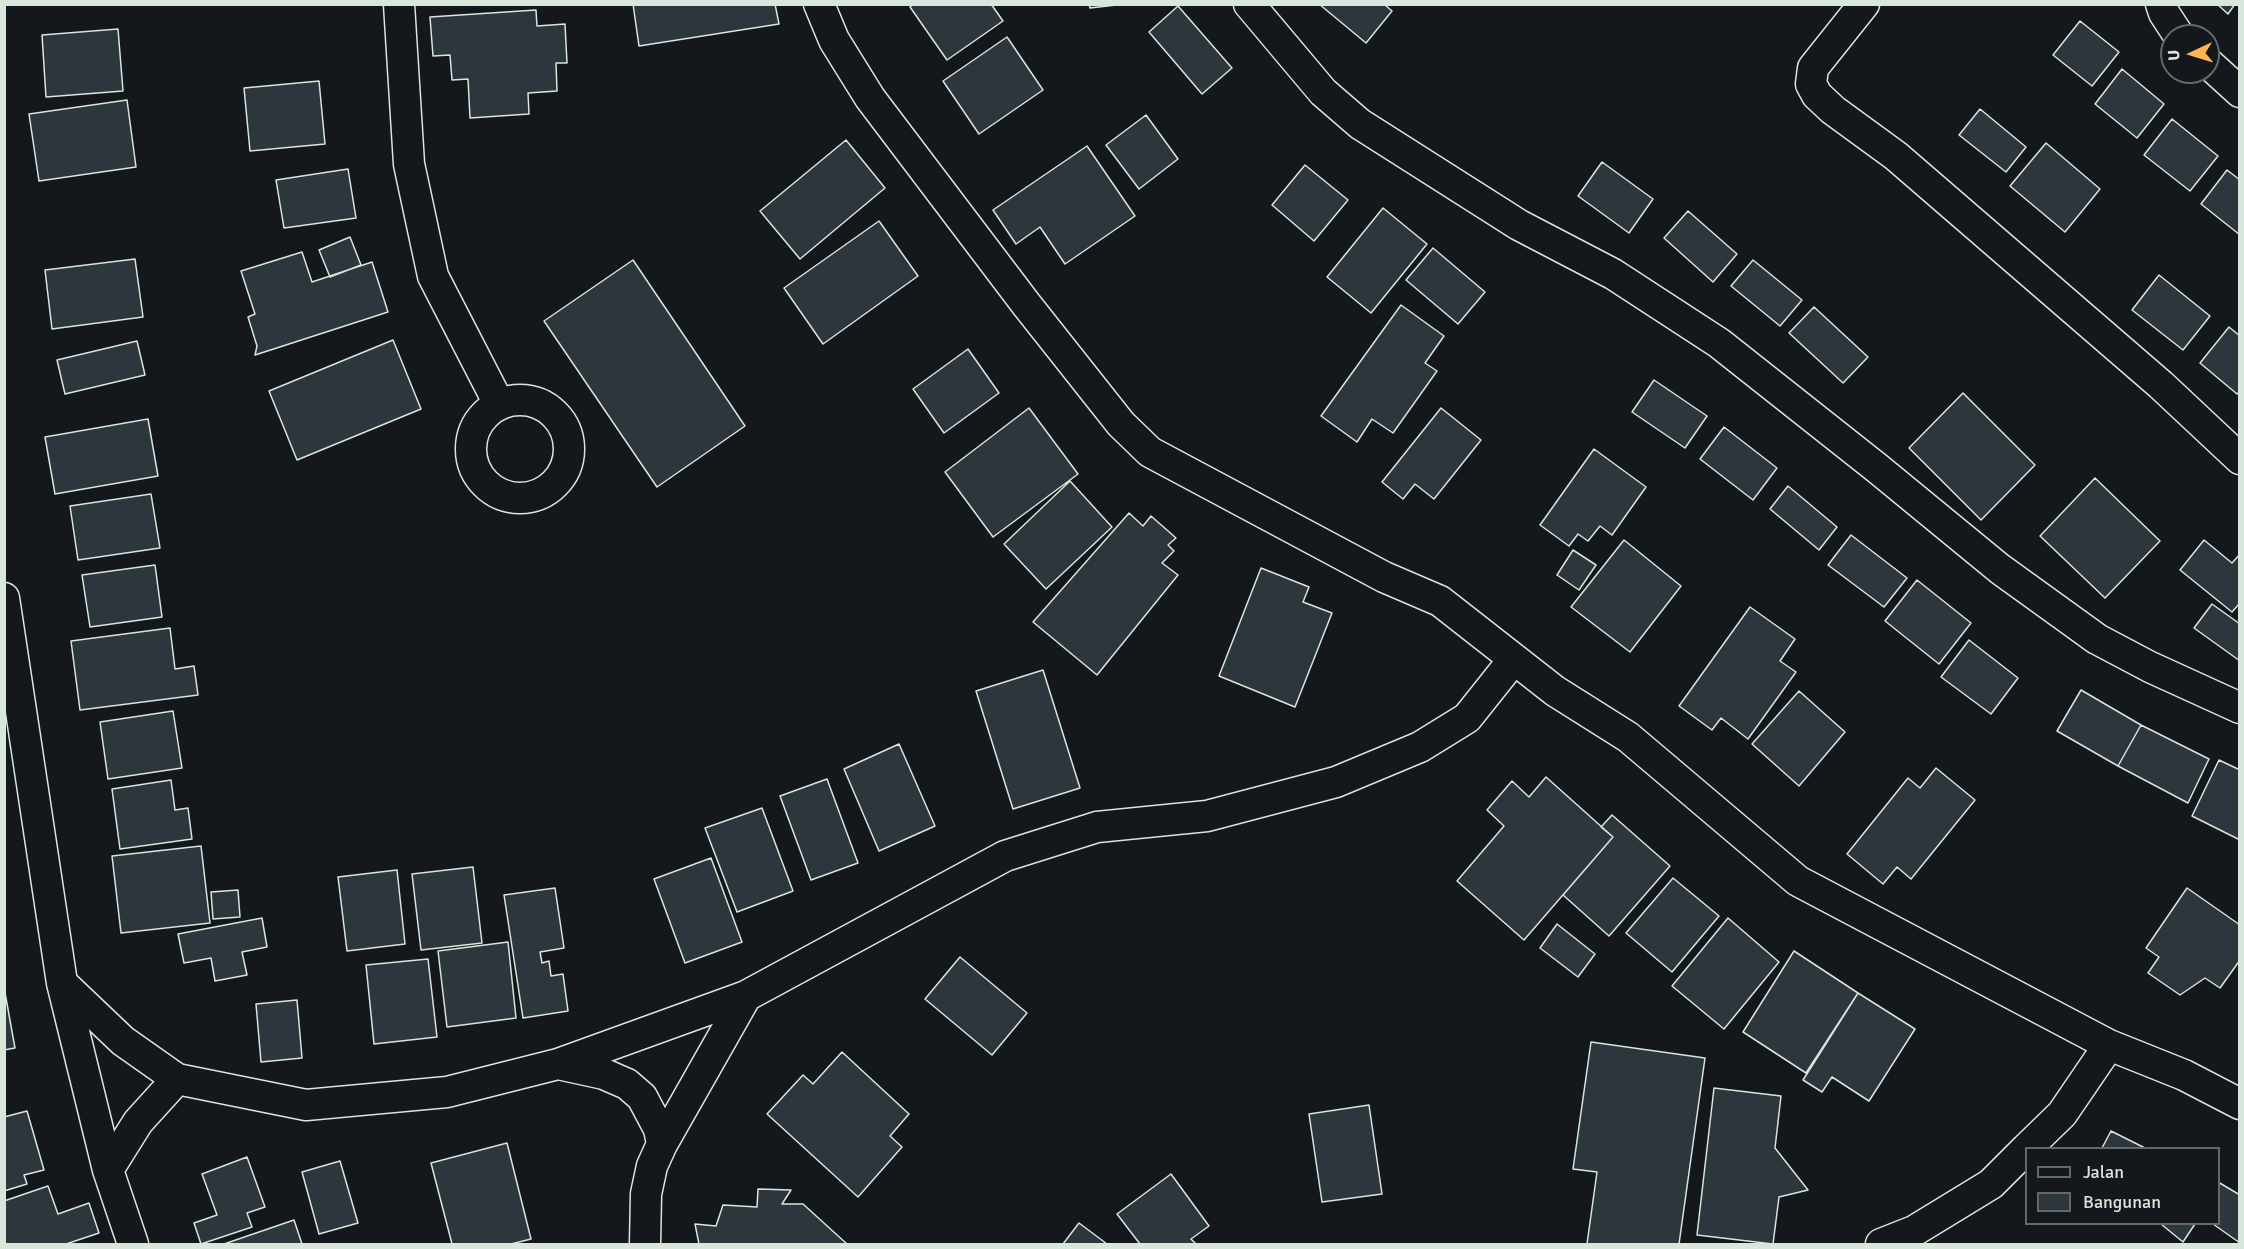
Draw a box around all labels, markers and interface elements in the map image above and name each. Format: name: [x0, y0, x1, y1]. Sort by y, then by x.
north arrow: [2160, 24, 2220, 84]
text: U: [2164, 49, 2184, 61]
legend: [2025, 1147, 2220, 1225]
text: Jalan: [2083, 1161, 2124, 1183]
text: Bangunan: [2083, 1191, 2161, 1213]

